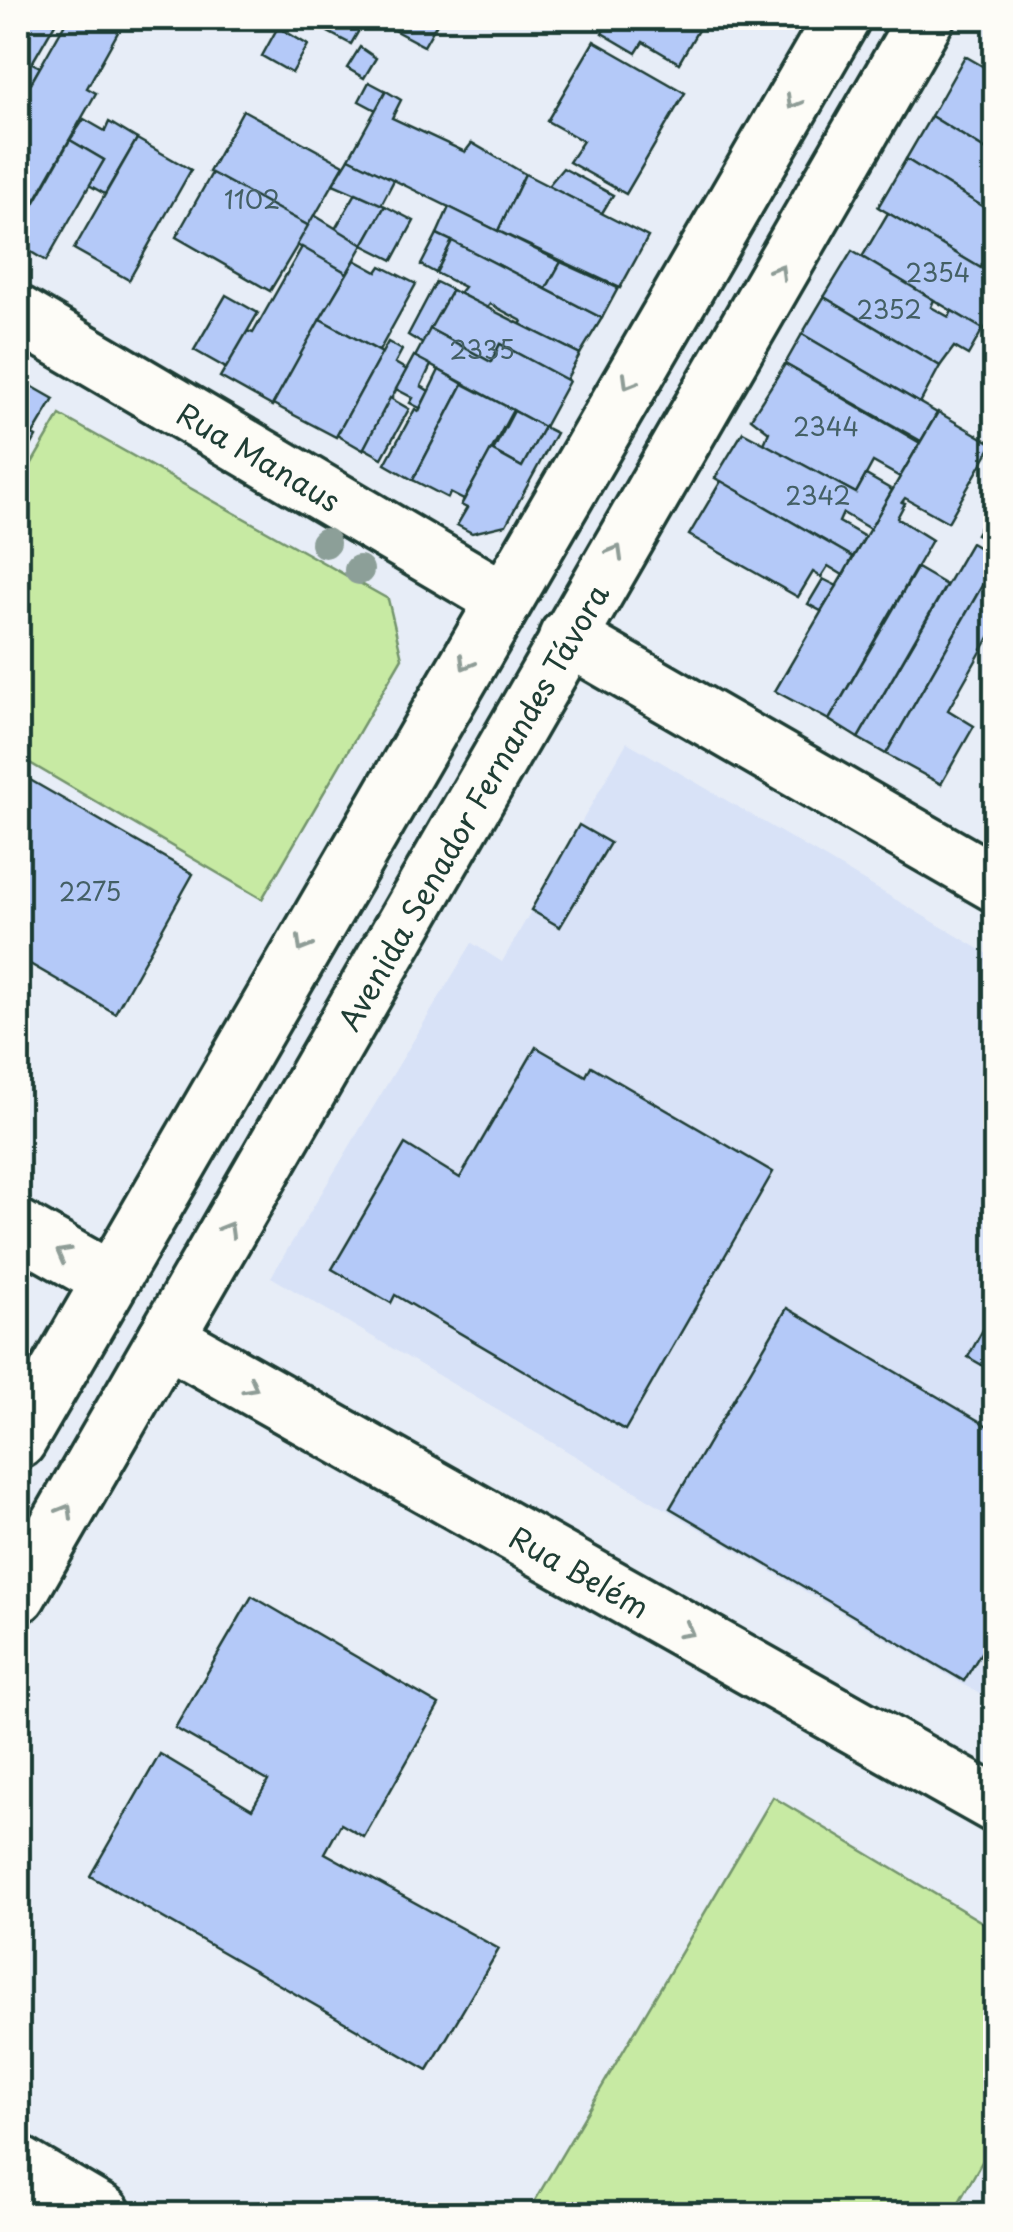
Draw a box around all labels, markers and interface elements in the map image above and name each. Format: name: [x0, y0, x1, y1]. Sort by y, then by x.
one-way arrow: [785, 91, 805, 109]
house number: 1102: [224, 180, 280, 218]
house number: 2354: [906, 253, 970, 291]
one-way arrow: [767, 264, 786, 282]
house number: 2352: [856, 290, 922, 328]
house number: 2335: [449, 330, 515, 368]
one-way arrow: [622, 372, 641, 390]
street label: Rua Manaus: [169, 390, 350, 522]
house number: 2344: [793, 407, 859, 445]
house number: 2342: [785, 476, 851, 514]
one-way arrow: [604, 545, 623, 563]
street label: Avenida Senador Fernandes Távora: [326, 574, 619, 1038]
one-way arrow: [458, 653, 478, 671]
house number: 2275: [59, 872, 121, 910]
one-way arrow: [296, 934, 315, 952]
one-way arrow: [216, 1222, 235, 1240]
one-way arrow: [56, 1247, 74, 1267]
one-way arrow: [241, 1373, 259, 1393]
one-way arrow: [54, 1504, 74, 1522]
street label: Rua Belém: [502, 1514, 658, 1628]
one-way arrow: [676, 1619, 694, 1638]

